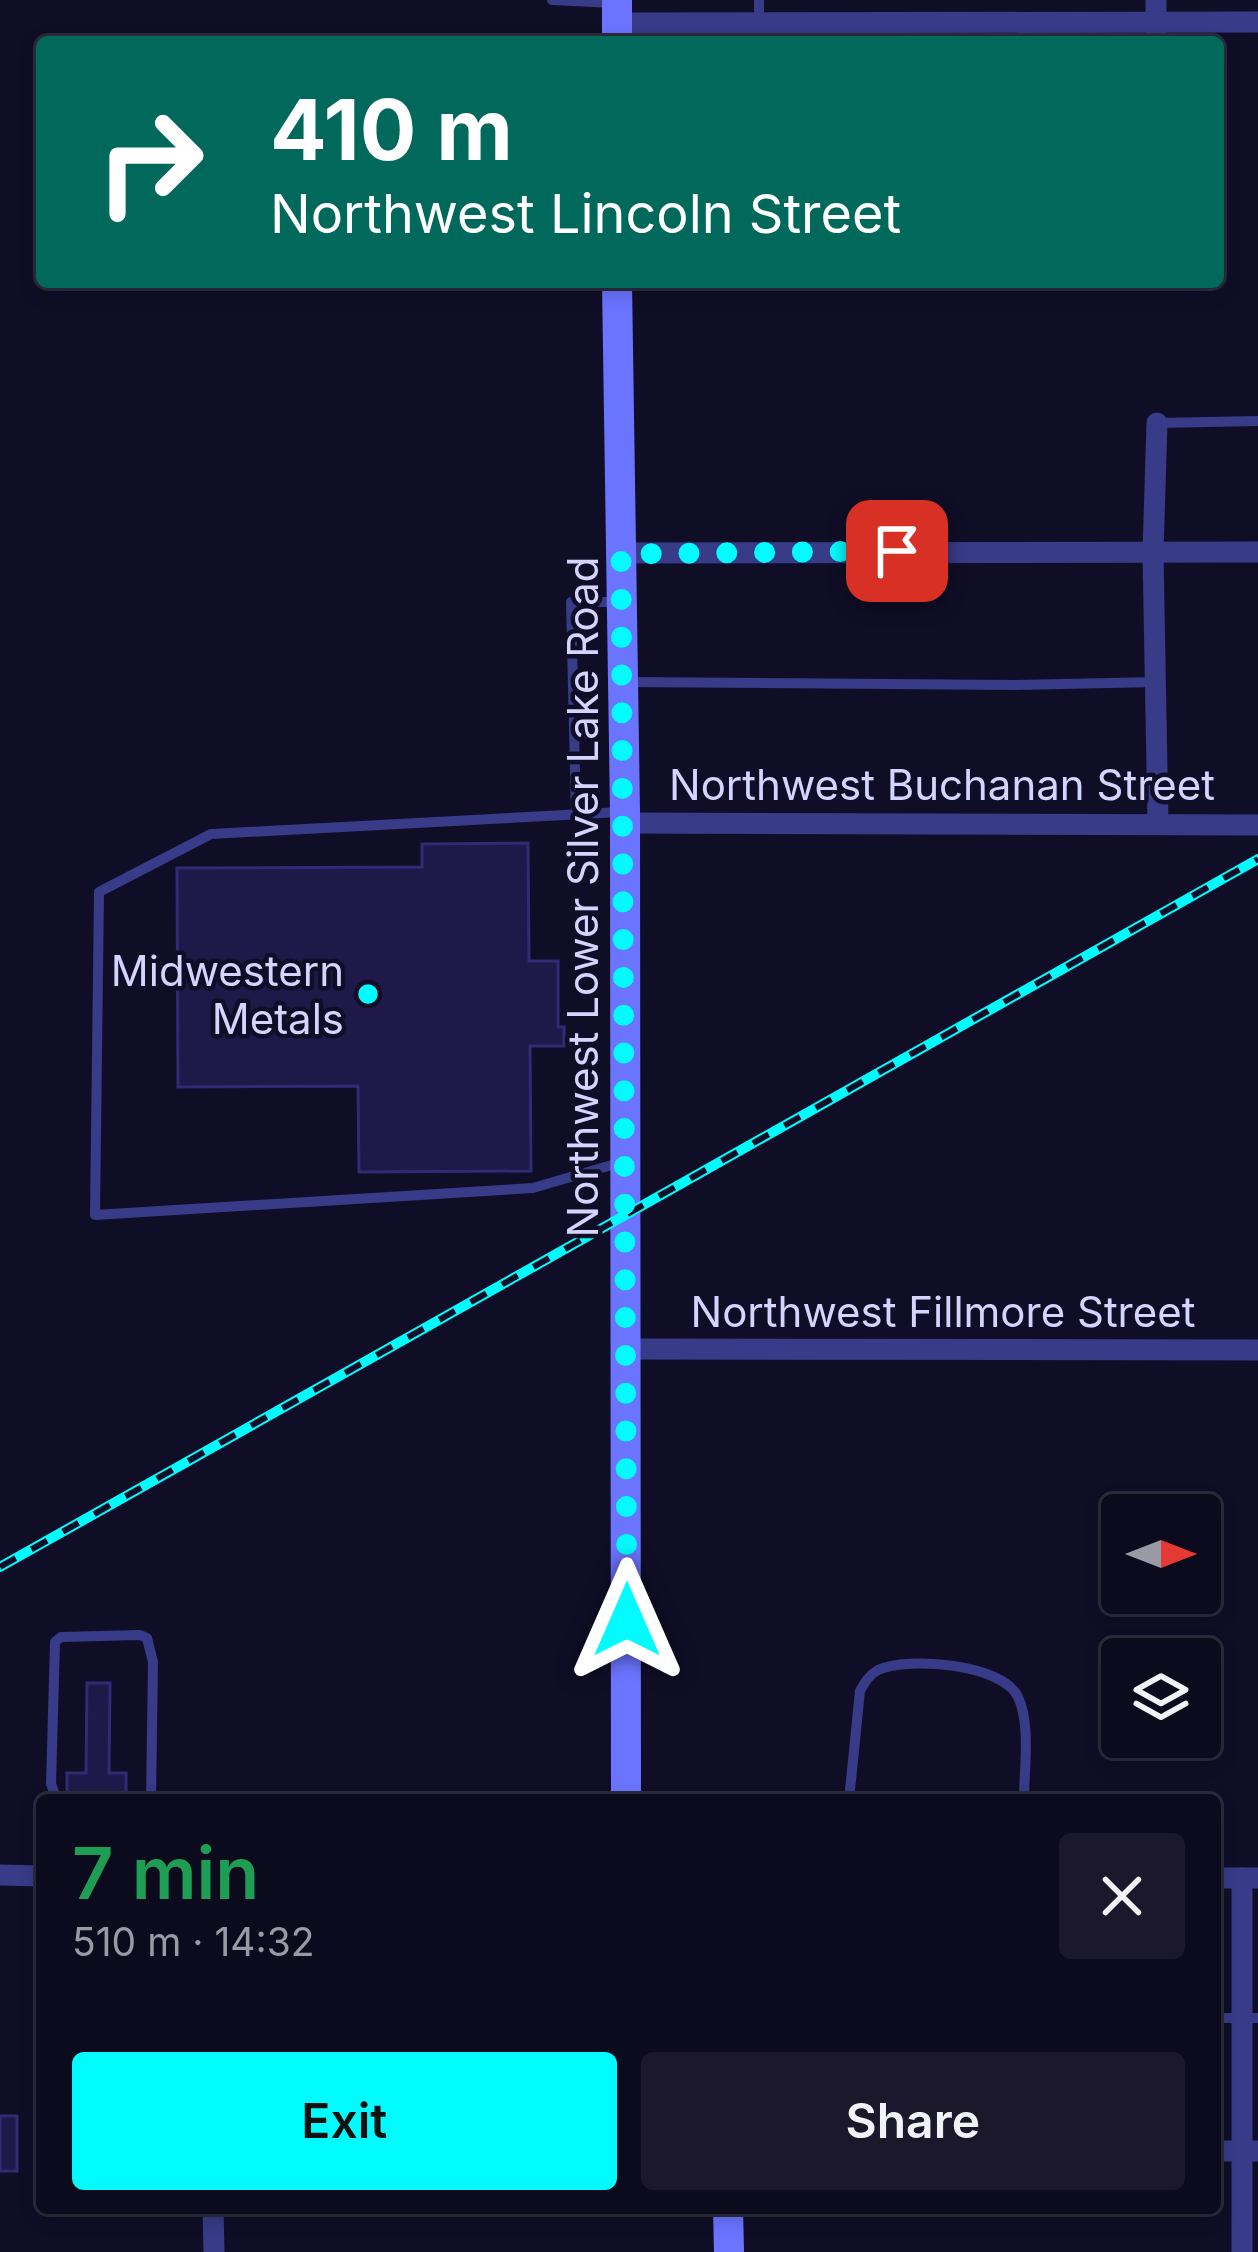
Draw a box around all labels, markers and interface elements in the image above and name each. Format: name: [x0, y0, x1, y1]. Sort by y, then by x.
text: 410 m: [270, 79, 513, 180]
icon: right: [72, 84, 228, 240]
text: Northwest Lincoln Street: [270, 181, 901, 246]
pin: [846, 500, 948, 602]
icon: arrive: [864, 518, 930, 584]
street label: Northwest Lower Silver Lake Road: [557, 556, 608, 1238]
street label: Northwest Buchanan Street: [669, 759, 1215, 810]
place label: Midwestern Metals: [111, 945, 344, 1044]
marker: Midwestern Metals: [355, 981, 381, 1007]
street label: Northwest Fillmore Street: [691, 1286, 1195, 1337]
north arrow: [1101, 1494, 1221, 1614]
map controls: [1101, 1494, 1221, 1758]
position arrow: [564, 1557, 690, 1683]
button: layers: [1101, 1638, 1221, 1758]
text: 7 min: [72, 1829, 259, 1916]
button: close: [1059, 1833, 1185, 1959]
text: 510 m · 14:32: [72, 1918, 315, 1965]
button: Exit: [72, 2052, 617, 2190]
button: Share: [641, 2052, 1185, 2190]

